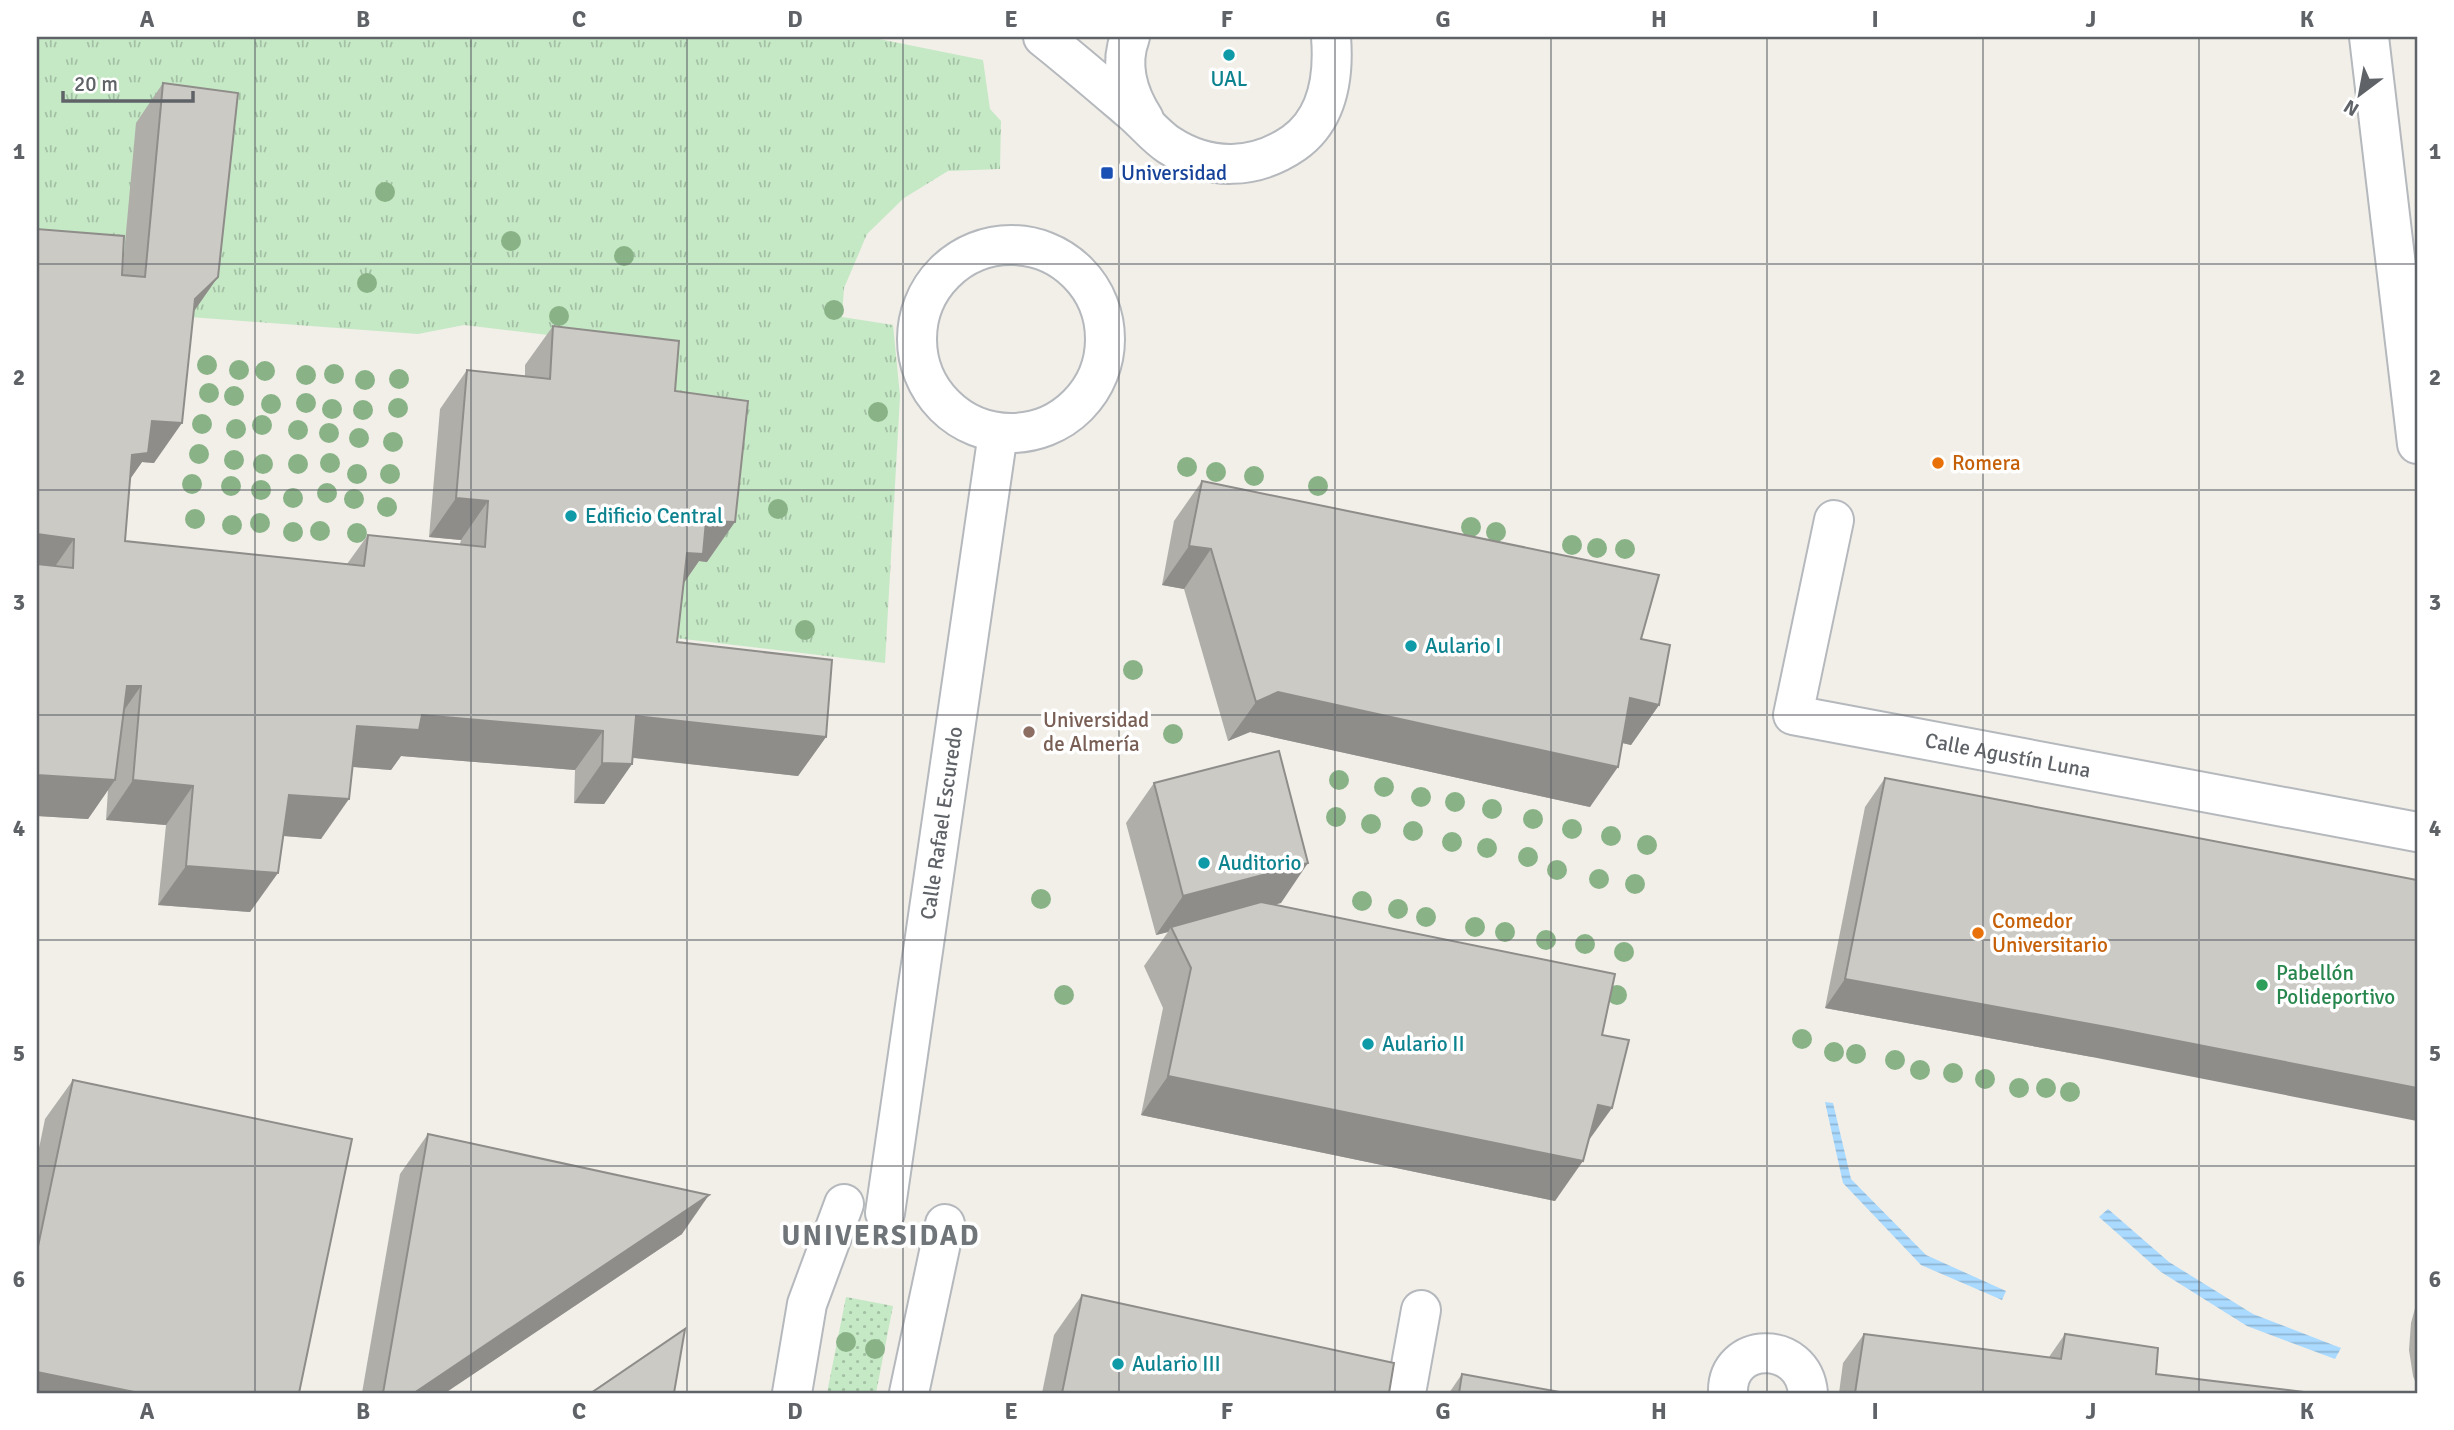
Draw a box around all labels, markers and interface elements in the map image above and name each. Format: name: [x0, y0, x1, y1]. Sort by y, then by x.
text: A: [140, 5, 155, 34]
text: B: [356, 5, 370, 34]
text: C: [572, 5, 586, 34]
text: D: [787, 5, 803, 34]
text: E: [1004, 5, 1018, 34]
text: F: [1221, 5, 1233, 34]
text: G: [1435, 5, 1451, 34]
text: H: [1651, 5, 1667, 34]
text: I: [1871, 5, 1879, 34]
text: J: [2086, 5, 2096, 34]
text: K: [2300, 5, 2315, 34]
marker: UAL: [1221, 47, 1237, 63]
scale bar: [63, 60, 192, 104]
north arrow: [2324, 60, 2394, 130]
place label: UAL: [1210, 66, 1248, 92]
text: 20 m: [74, 71, 118, 97]
text: N: [2340, 94, 2363, 121]
text: 1: [13, 137, 25, 166]
text: 1: [2429, 137, 2441, 166]
place label: Universidad: [1121, 160, 1227, 186]
marker: Universidad: [1099, 165, 1115, 181]
text: 2: [13, 363, 25, 392]
text: 2: [2429, 363, 2441, 392]
place label: Romera: [1952, 450, 2021, 476]
marker: Romera: [1930, 455, 1946, 471]
place label: Edificio Central: [585, 503, 723, 529]
marker: Edificio Central: [563, 508, 579, 524]
text: 3: [13, 588, 25, 617]
text: 3: [2429, 588, 2441, 617]
place label: Aulario I: [1425, 633, 1501, 659]
marker: Aulario I: [1403, 638, 1419, 654]
place label: Universidad de Almería: [1043, 707, 1149, 757]
marker: Universidad de Almería: [1021, 724, 1037, 740]
street label: Calle Rafael Escuredo: [915, 725, 968, 921]
street label: Calle Agustín Luna: [1923, 727, 2093, 784]
text: 4: [13, 814, 25, 843]
text: 4: [2429, 814, 2441, 843]
place label: Auditorio: [1218, 850, 1302, 876]
marker: Auditorio: [1196, 855, 1212, 871]
place label: Comedor Universitario: [1992, 908, 2108, 958]
marker: Comedor Universitario: [1970, 925, 1986, 941]
place label: Pabellón Polideportivo: [2276, 960, 2395, 1010]
marker: Pabellón Polideportivo: [2254, 977, 2270, 993]
place label: Aulario II: [1382, 1031, 1465, 1057]
marker: Aulario II: [1360, 1036, 1376, 1052]
text: 5: [13, 1039, 25, 1068]
text: 5: [2429, 1039, 2441, 1068]
district label: UNIVERSIDAD: [782, 1219, 980, 1253]
text: 6: [13, 1265, 25, 1294]
text: 6: [2429, 1265, 2441, 1294]
place label: Aulario III: [1132, 1351, 1221, 1377]
marker: Aulario III: [1110, 1356, 1126, 1372]
text: A: [140, 1397, 155, 1426]
text: B: [356, 1397, 370, 1426]
text: C: [572, 1397, 586, 1426]
text: D: [787, 1397, 803, 1426]
text: E: [1004, 1397, 1018, 1426]
text: F: [1221, 1397, 1233, 1426]
text: G: [1435, 1397, 1451, 1426]
text: H: [1651, 1397, 1667, 1426]
text: I: [1871, 1397, 1879, 1426]
text: J: [2086, 1397, 2096, 1426]
text: K: [2300, 1397, 2315, 1426]

